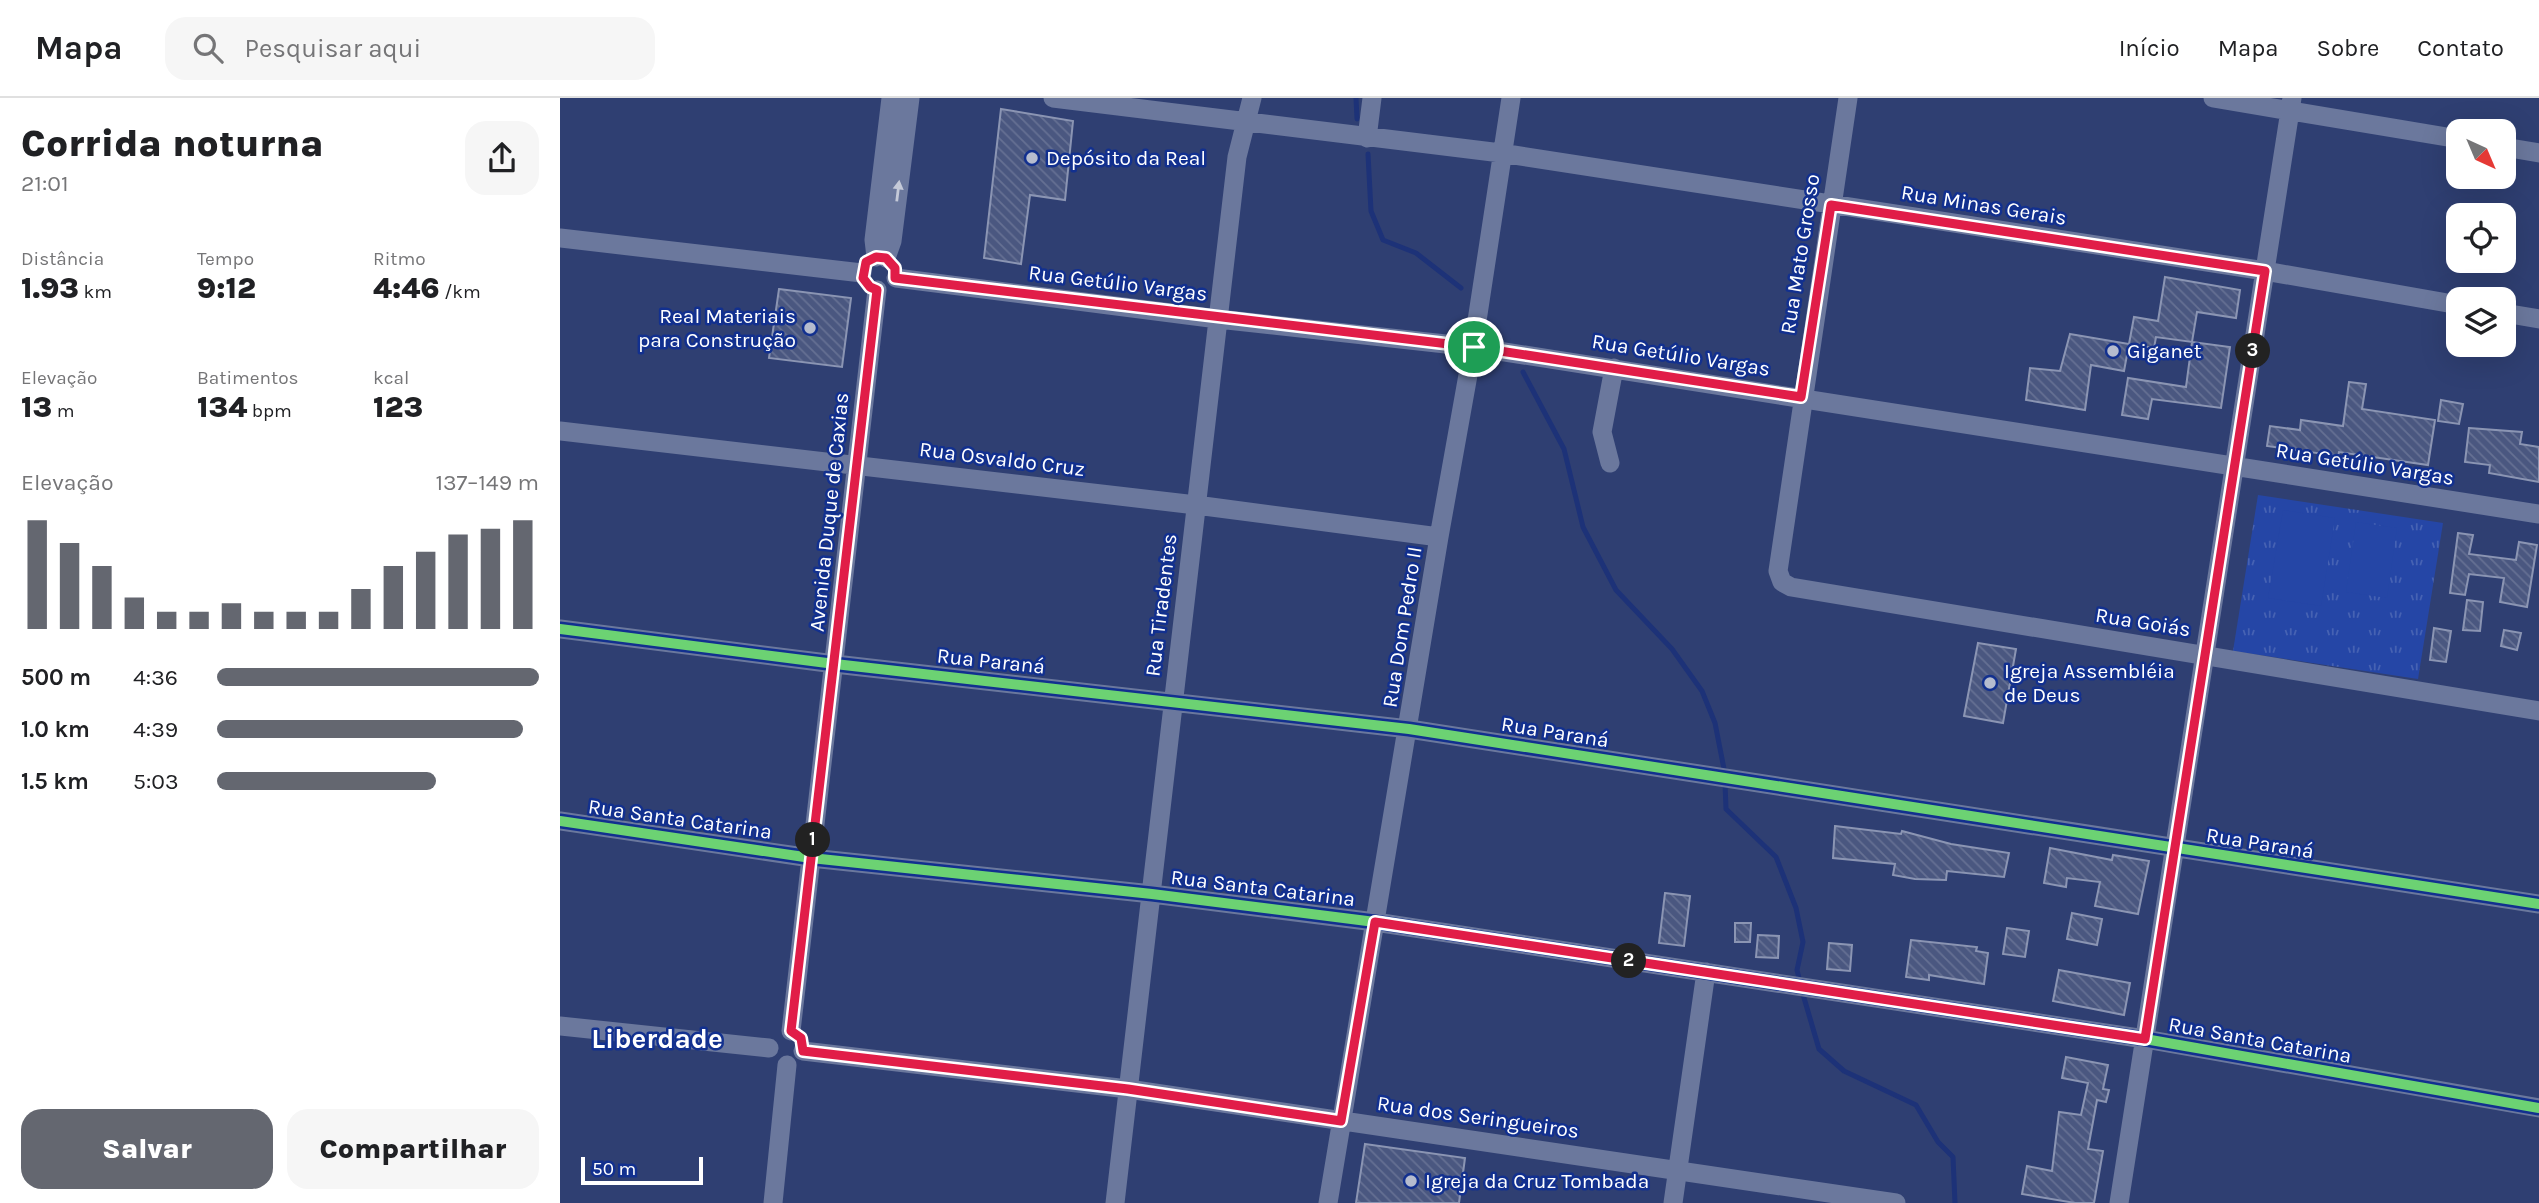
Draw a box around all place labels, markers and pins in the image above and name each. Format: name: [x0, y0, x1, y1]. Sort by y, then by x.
place label: Depósito da Real: [1046, 146, 1206, 170]
marker: Depósito da Real: [1024, 150, 1040, 166]
place label: Real Materiais para Construção: [638, 304, 796, 352]
pin: [1444, 317, 1504, 377]
marker: Real Materiais para Construção: [802, 320, 818, 336]
pin: 3: [2236, 334, 2270, 368]
place label: Giganet: [2127, 339, 2202, 363]
marker: Giganet: [2105, 343, 2121, 359]
place label: Igreja Assembléia de Deus: [2004, 659, 2175, 707]
marker: Igreja Assembléia de Deus: [1982, 675, 1998, 691]
pin: 1: [796, 822, 830, 858]
pin: 2: [1612, 944, 1646, 978]
place label: Igreja da Cruz Tombada: [1425, 1169, 1649, 1193]
marker: Igreja da Cruz Tombada: [1403, 1173, 1419, 1189]

